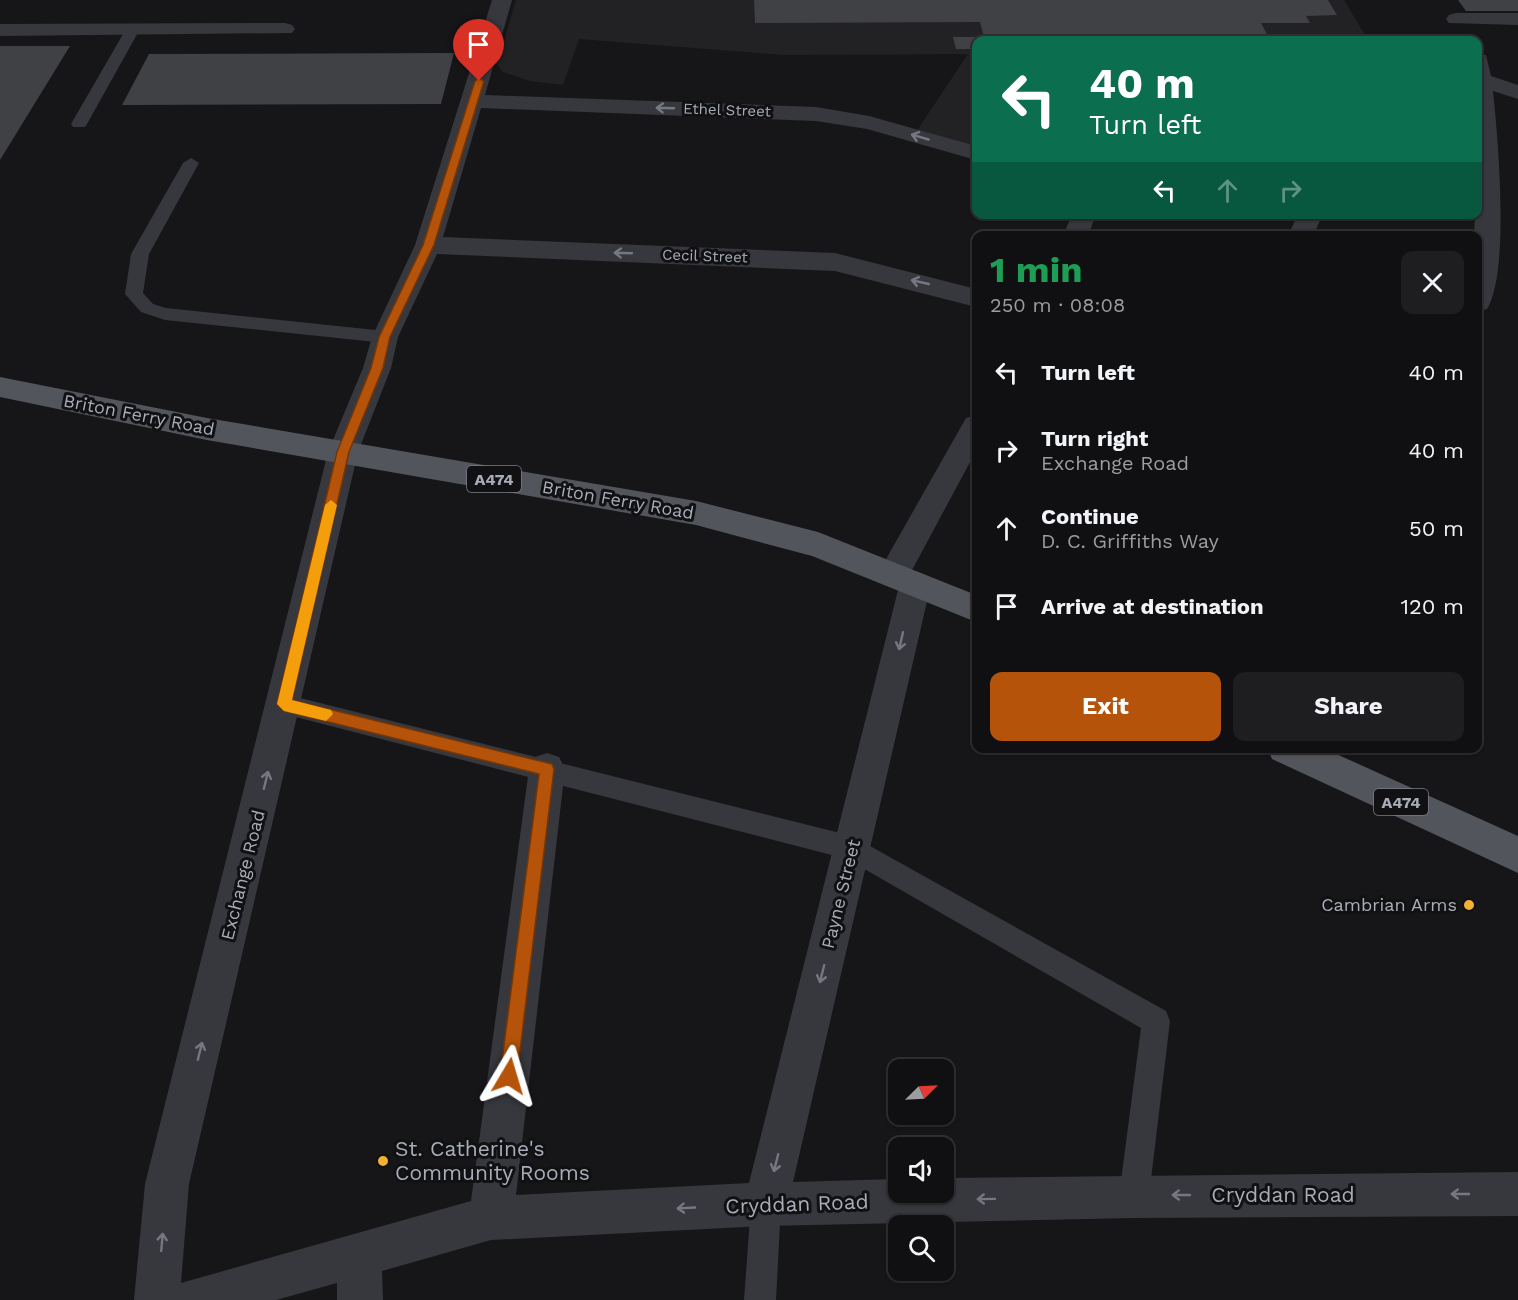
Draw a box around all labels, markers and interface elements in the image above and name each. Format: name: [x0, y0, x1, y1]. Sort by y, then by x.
pin: [453, 19, 504, 81]
icon: arrive: [462, 28, 495, 61]
text: 40 m: [1089, 59, 1195, 108]
icon: left: [990, 60, 1068, 138]
street label: Ethel Street: [683, 99, 772, 121]
one-way arrow: [656, 103, 676, 114]
text: Turn left: [1089, 109, 1201, 141]
one-way arrow: [911, 131, 930, 142]
icon: left: [1148, 174, 1181, 207]
icon: ahead: [1211, 174, 1244, 207]
icon: right: [1274, 174, 1307, 207]
street label: Cecil Street: [662, 246, 749, 267]
one-way arrow: [613, 248, 633, 259]
text: 1 min: [990, 249, 1082, 291]
button: close: [1401, 251, 1464, 314]
one-way arrow: [911, 276, 930, 288]
text: 250 m · 08:08: [990, 293, 1125, 317]
icon: left: [990, 356, 1023, 389]
text: Turn left: [1041, 360, 1135, 385]
text: 40 m: [1408, 360, 1464, 385]
street label: Briton Ferry Road: [62, 390, 216, 439]
text: Turn right: [1041, 426, 1148, 451]
icon: right: [990, 434, 1023, 467]
text: 40 m: [1408, 438, 1464, 463]
text: Exchange Road: [1041, 451, 1189, 475]
road number: A474: [467, 466, 521, 492]
street label: Briton Ferry Road: [541, 476, 695, 523]
text: Continue: [1041, 504, 1139, 529]
icon: ahead: [990, 512, 1023, 545]
text: 50 m: [1409, 516, 1464, 541]
text: D. C. Griffiths Way: [1041, 529, 1219, 553]
icon: arrive: [990, 590, 1023, 623]
text: Arrive at destination: [1041, 594, 1264, 619]
text: 120 m: [1400, 594, 1464, 619]
one-way arrow: [895, 631, 907, 650]
button: Exit: [990, 672, 1221, 741]
button: Share: [1233, 672, 1464, 741]
one-way arrow: [260, 771, 272, 790]
road number: A474: [1374, 789, 1428, 815]
street label: Exchange Road: [216, 808, 269, 942]
street label: Payne Street: [817, 837, 864, 951]
place label: Cambrian Arms: [1321, 894, 1457, 915]
marker: Cambrian Arms: [1462, 898, 1476, 912]
one-way arrow: [815, 964, 827, 983]
one-way arrow: [194, 1042, 206, 1061]
position arrow: [477, 1044, 541, 1108]
north arrow: [888, 1059, 954, 1125]
map controls: [888, 1059, 954, 1281]
place label: St. Catherine's Community Rooms: [395, 1136, 590, 1185]
button: sound: [888, 1137, 954, 1203]
one-way arrow: [769, 1153, 781, 1172]
marker: St. Catherine's Community Rooms: [376, 1154, 390, 1168]
street label: Cryddan Road: [1211, 1182, 1355, 1207]
one-way arrow: [1450, 1188, 1470, 1200]
street label: Cryddan Road: [725, 1189, 869, 1218]
one-way arrow: [1171, 1189, 1191, 1201]
one-way arrow: [976, 1193, 996, 1205]
one-way arrow: [676, 1203, 696, 1214]
button: search: [888, 1215, 954, 1281]
one-way arrow: [157, 1232, 168, 1252]

